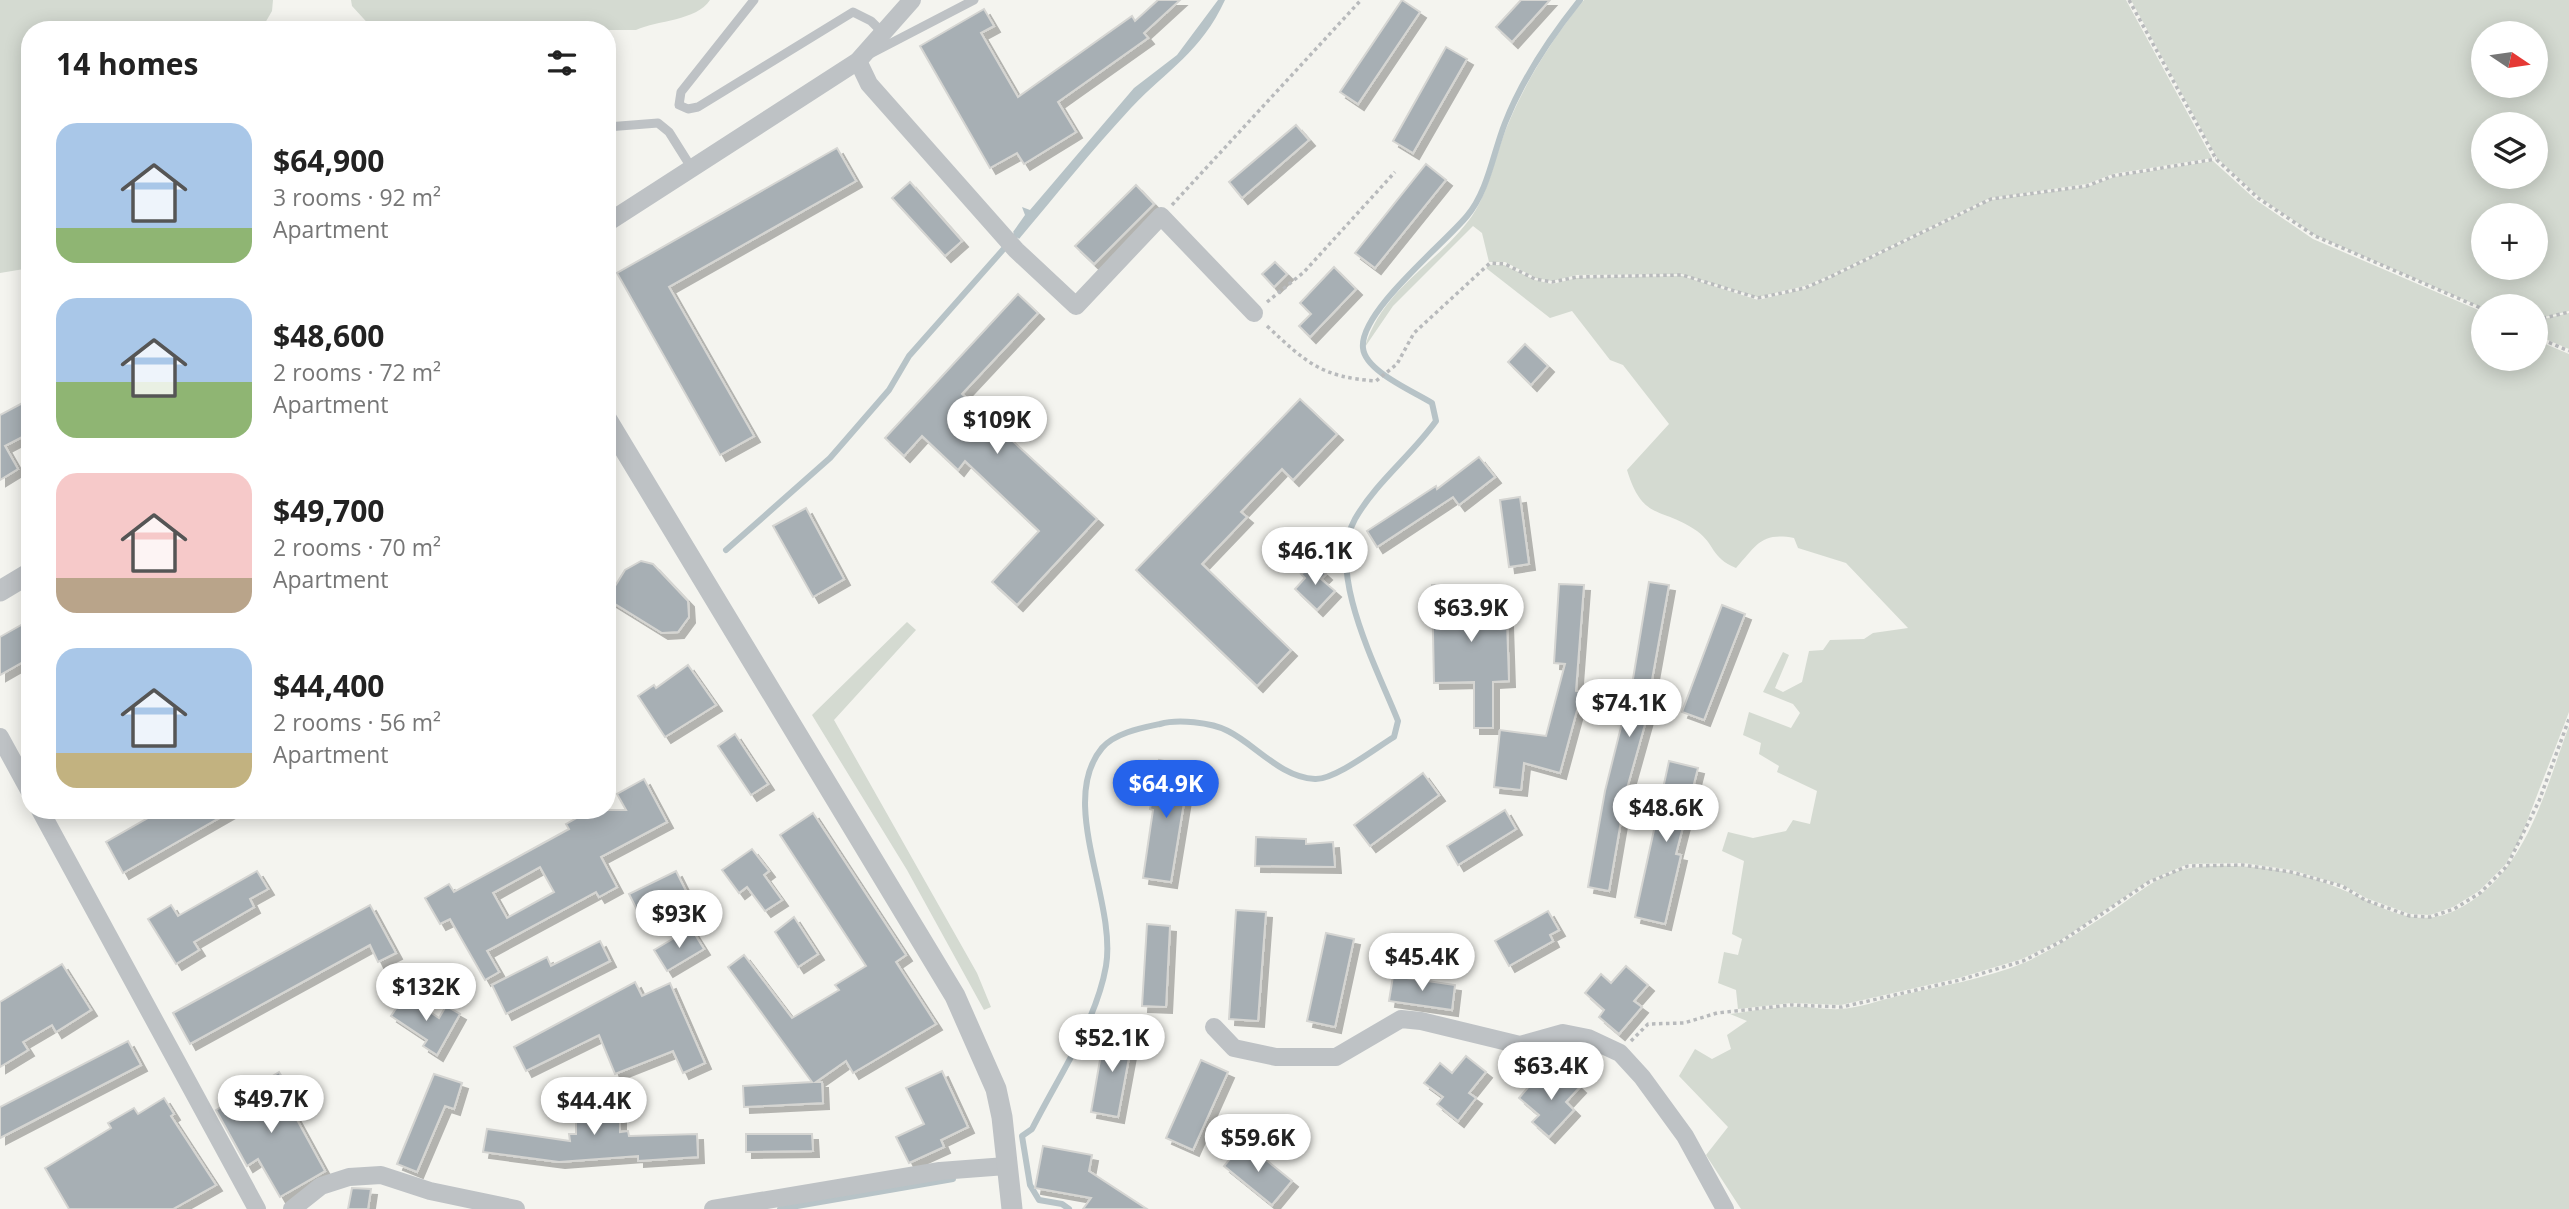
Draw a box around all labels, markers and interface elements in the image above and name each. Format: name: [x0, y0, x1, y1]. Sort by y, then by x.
north arrow: [2471, 21, 2548, 98]
map controls: [2471, 21, 2548, 371]
text: 14 homes: [56, 43, 199, 84]
icon: filters: [543, 44, 581, 82]
button: layers: [2471, 112, 2548, 189]
text: $64,900: [273, 140, 384, 181]
icon: home: [112, 151, 196, 235]
text: 3 rooms · 92 m²: [273, 181, 441, 213]
button: +: [2471, 203, 2548, 280]
text: Apartment: [273, 213, 389, 245]
button: −: [2471, 294, 2548, 371]
text: $48,600: [273, 315, 384, 356]
icon: home: [112, 326, 196, 410]
text: 2 rooms · 72 m²: [273, 356, 441, 388]
text: Apartment: [273, 388, 389, 420]
pin: $109K: [948, 396, 1046, 456]
text: $109K: [963, 403, 1031, 435]
text: $49,700: [273, 490, 384, 531]
icon: home: [112, 501, 196, 585]
pin: $46.1K: [1258, 528, 1372, 587]
text: 2 rooms · 70 m²: [273, 531, 441, 563]
text: $46.1K: [1278, 534, 1352, 566]
text: Apartment: [273, 563, 389, 595]
pin: $63.9K: [1414, 584, 1528, 644]
text: $63.9K: [1434, 591, 1508, 623]
text: $44,400: [273, 665, 384, 706]
icon: home: [112, 676, 196, 760]
pin: $74.1K: [1572, 680, 1686, 739]
text: $74.1K: [1592, 686, 1666, 718]
text: 2 rooms · 56 m²: [273, 706, 441, 738]
text: Apartment: [273, 738, 389, 770]
pin: $64.9K: [1109, 760, 1223, 820]
text: $64.9K: [1129, 767, 1203, 799]
pin: $48.6K: [1609, 784, 1723, 844]
text: $48.6K: [1629, 791, 1703, 823]
pin: $93K: [638, 890, 720, 950]
text: $93K: [652, 897, 706, 929]
pin: $45.4K: [1365, 934, 1479, 993]
text: $45.4K: [1385, 940, 1459, 972]
pin: $132K: [377, 964, 475, 1023]
text: $132K: [392, 970, 460, 1002]
pin: $52.1K: [1055, 1014, 1169, 1074]
text: $52.1K: [1075, 1021, 1149, 1053]
pin: $63.4K: [1494, 1042, 1608, 1102]
text: $63.4K: [1514, 1049, 1588, 1081]
pin: $49.7K: [214, 1076, 328, 1135]
pin: $44.4K: [537, 1078, 651, 1137]
text: $49.7K: [234, 1082, 308, 1114]
text: $44.4K: [557, 1084, 631, 1116]
pin: $59.6K: [1201, 1114, 1315, 1174]
text: $59.6K: [1221, 1121, 1295, 1153]

